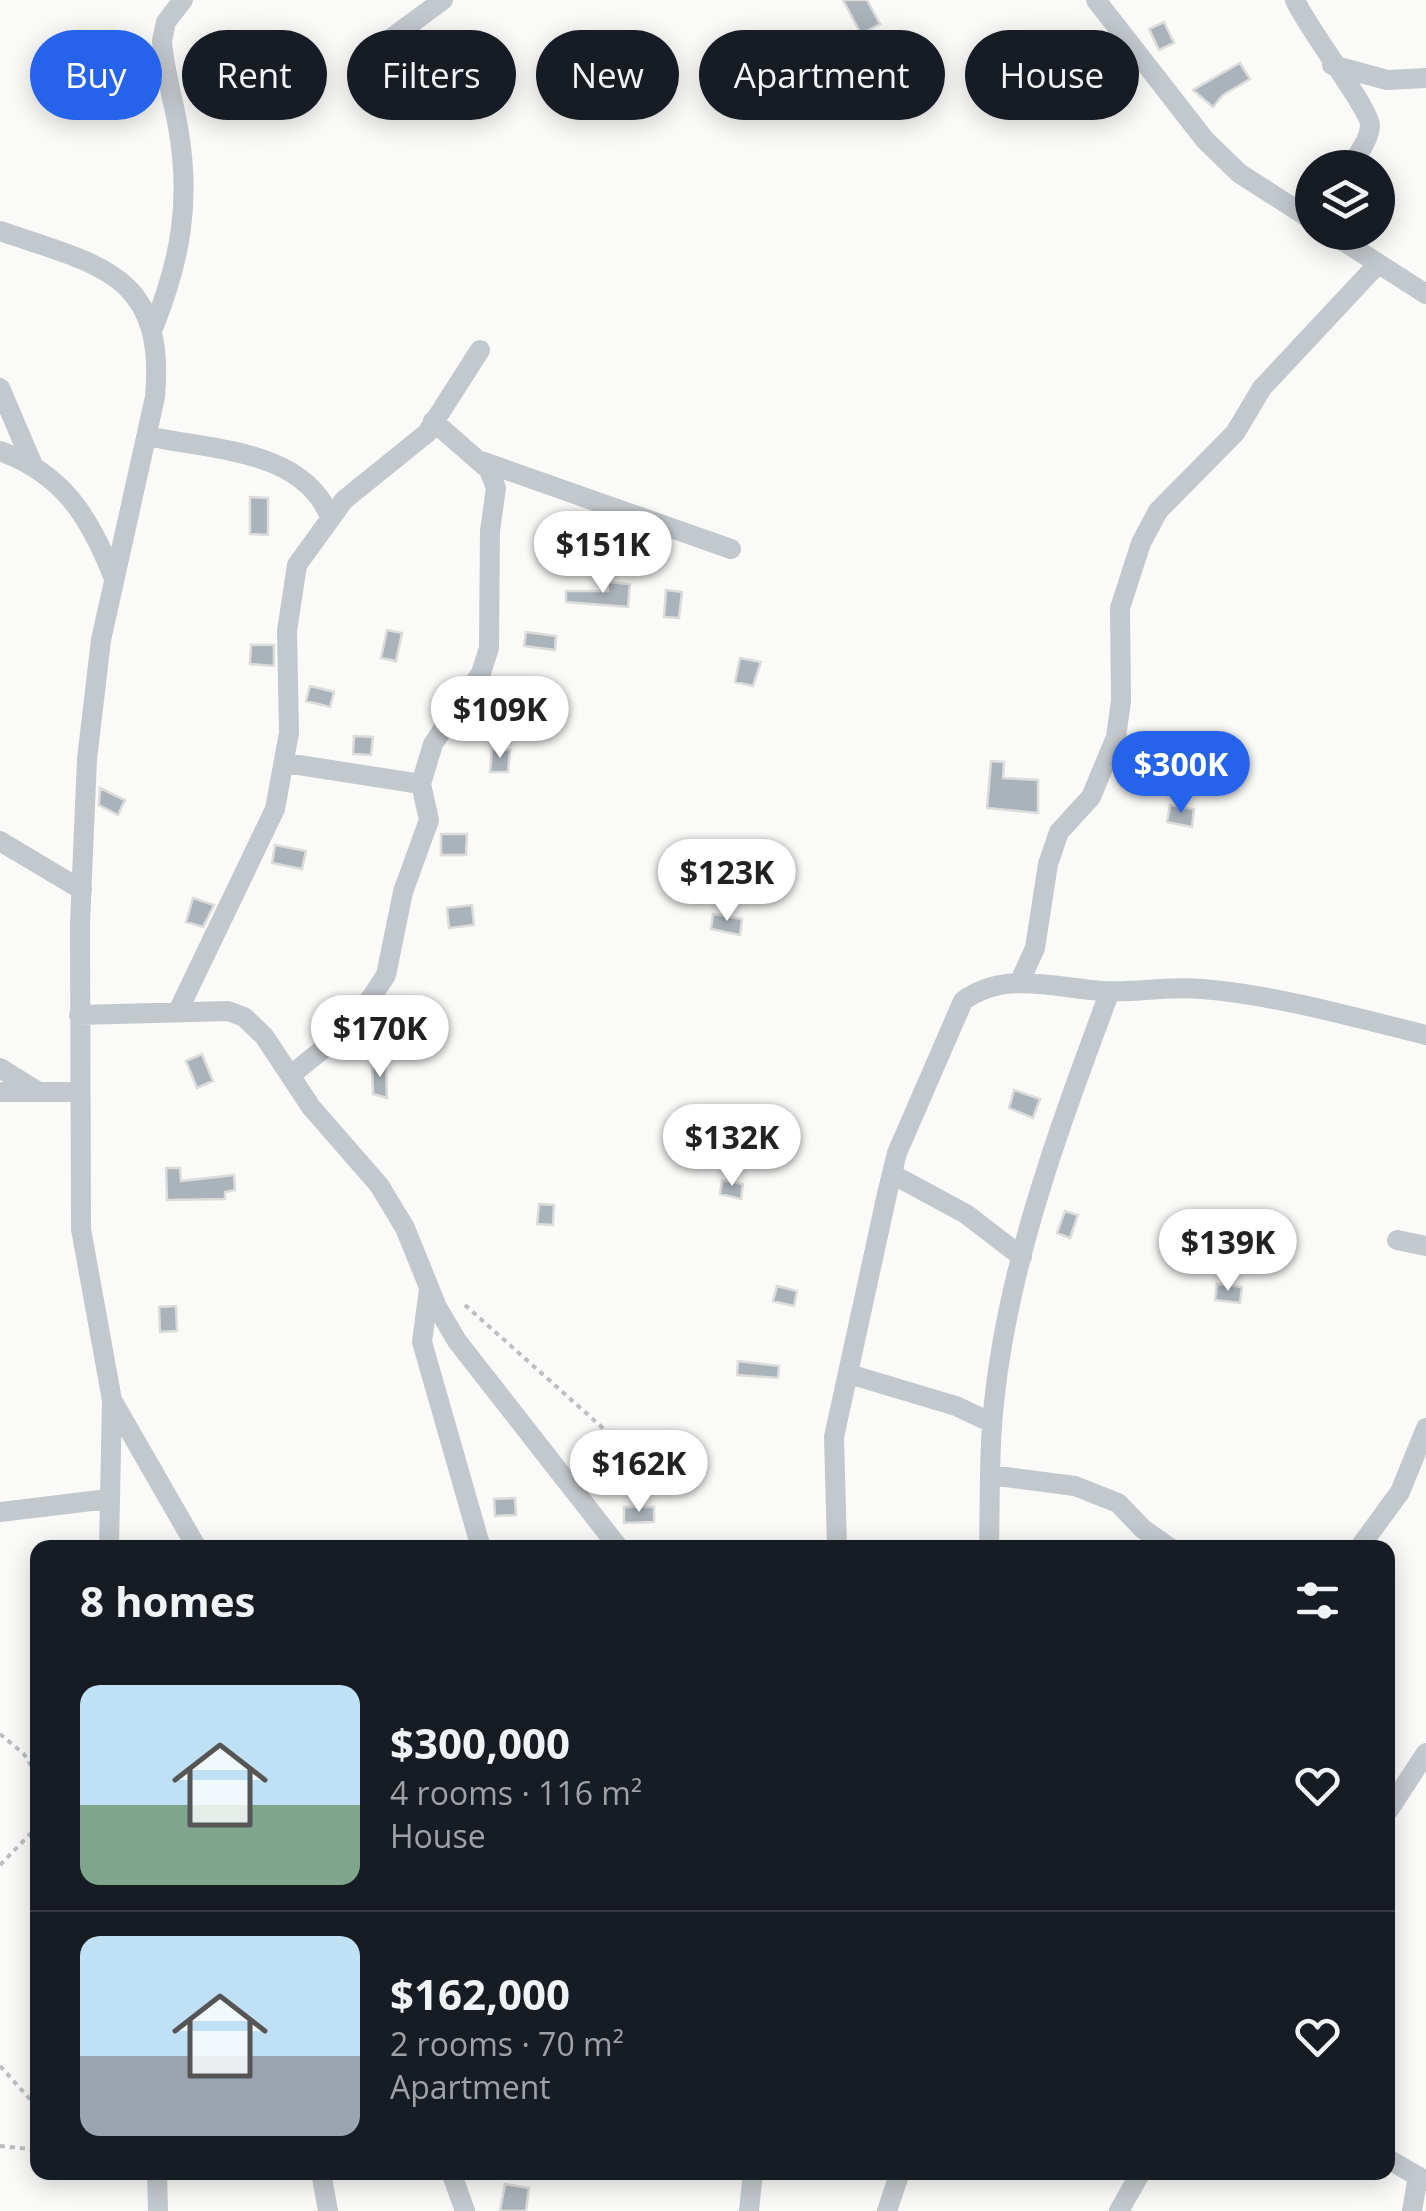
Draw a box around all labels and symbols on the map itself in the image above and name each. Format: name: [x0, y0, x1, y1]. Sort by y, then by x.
pin: $151K: [533, 511, 673, 596]
pin: $109K: [430, 676, 570, 761]
pin: $300K: [1111, 731, 1251, 816]
pin: $123K: [657, 839, 797, 924]
pin: $170K: [310, 995, 450, 1080]
pin: $132K: [662, 1104, 802, 1189]
pin: $139K: [1158, 1209, 1298, 1294]
pin: $162K: [569, 1430, 709, 1515]

